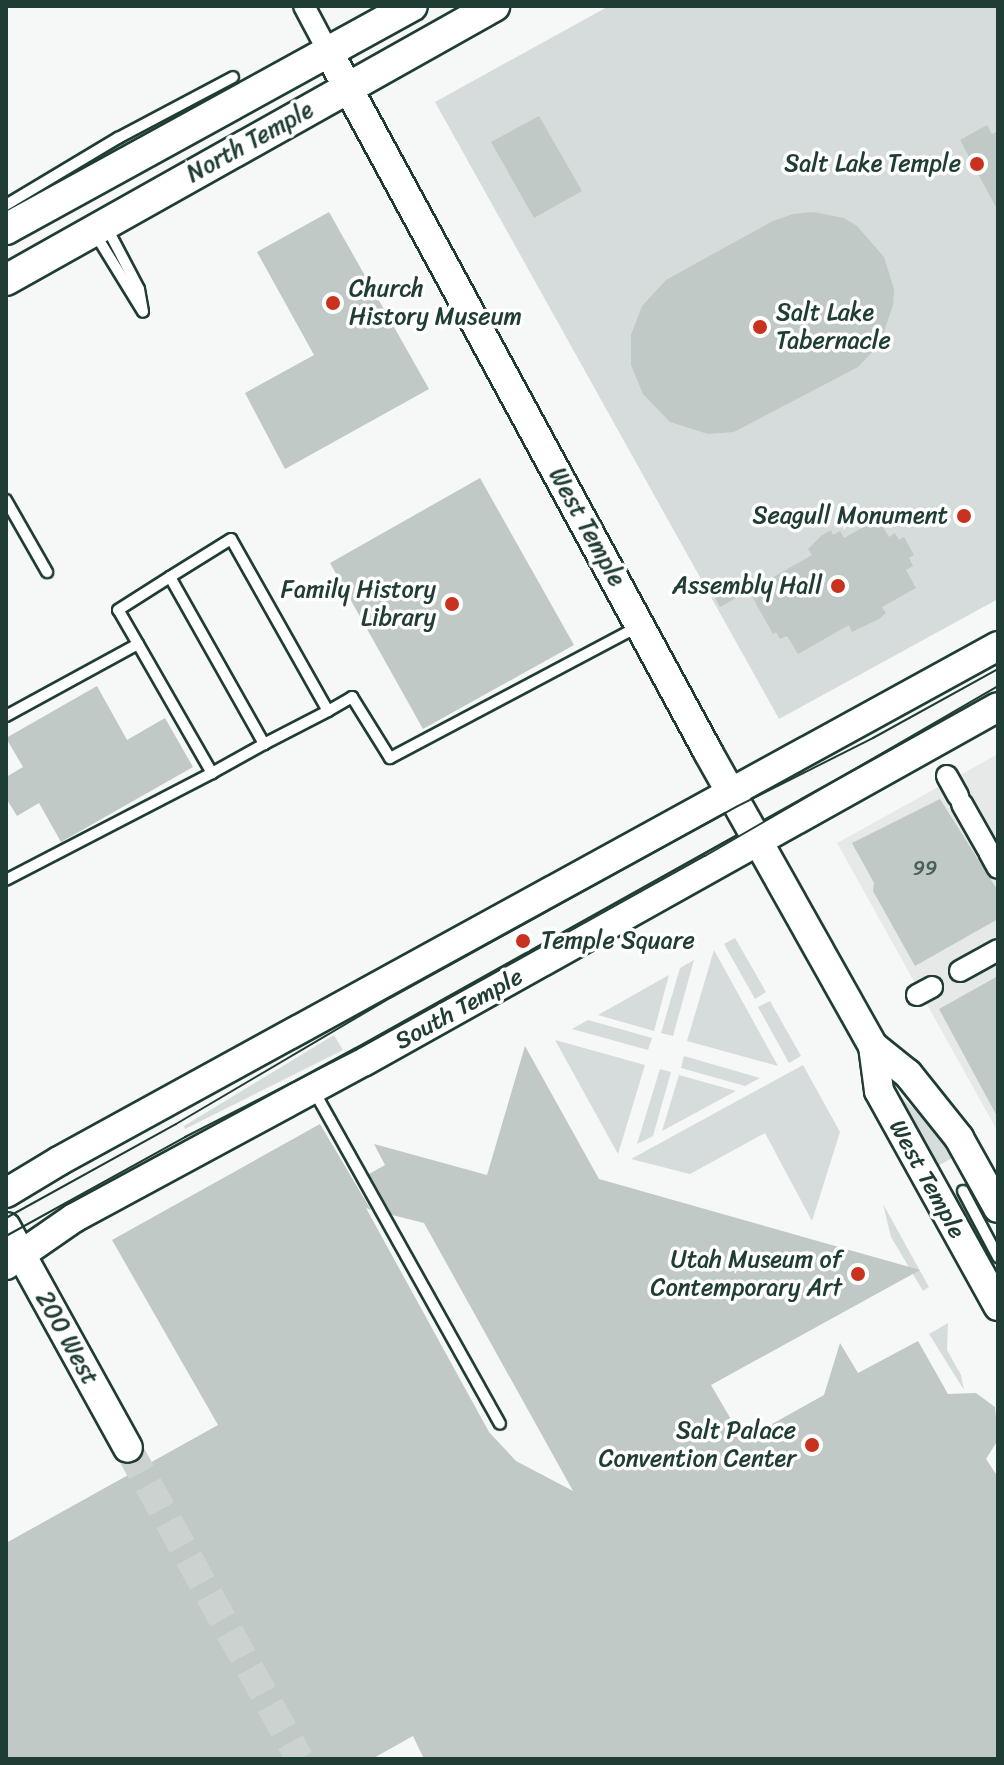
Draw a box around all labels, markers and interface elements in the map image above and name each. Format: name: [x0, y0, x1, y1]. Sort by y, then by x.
street label: North Temple: [181, 95, 319, 189]
place label: Salt Lake Temple: [782, 150, 961, 178]
marker: Salt Lake Temple: [968, 155, 986, 173]
place label: Church History Museum: [349, 275, 522, 331]
marker: Church History Museum: [324, 294, 342, 312]
place label: Salt Lake Tabernacle: [776, 299, 891, 355]
marker: Salt Lake Tabernacle: [751, 318, 769, 336]
street label: West Temple: [542, 462, 632, 592]
place label: Seagull Monument: [753, 502, 948, 530]
marker: Seagull Monument: [955, 507, 973, 525]
place label: Assembly Hall: [672, 572, 822, 600]
place label: Family History Library: [281, 576, 436, 632]
marker: Assembly Hall: [829, 577, 847, 595]
marker: Family History Library: [443, 595, 461, 613]
house number: 99: [913, 856, 937, 880]
place label: Temple Square: [541, 927, 694, 955]
marker: Temple Square: [512, 930, 534, 952]
street label: South Temple: [389, 962, 529, 1056]
street label: West Temple: [882, 1114, 972, 1244]
place label: Utah Museum of Contemporary Art: [650, 1246, 842, 1302]
marker: Utah Museum of Contemporary Art: [849, 1265, 867, 1283]
street label: 200 West: [29, 1286, 105, 1390]
place label: Salt Palace Convention Center: [598, 1417, 796, 1473]
marker: Salt Palace Convention Center: [803, 1436, 821, 1454]

